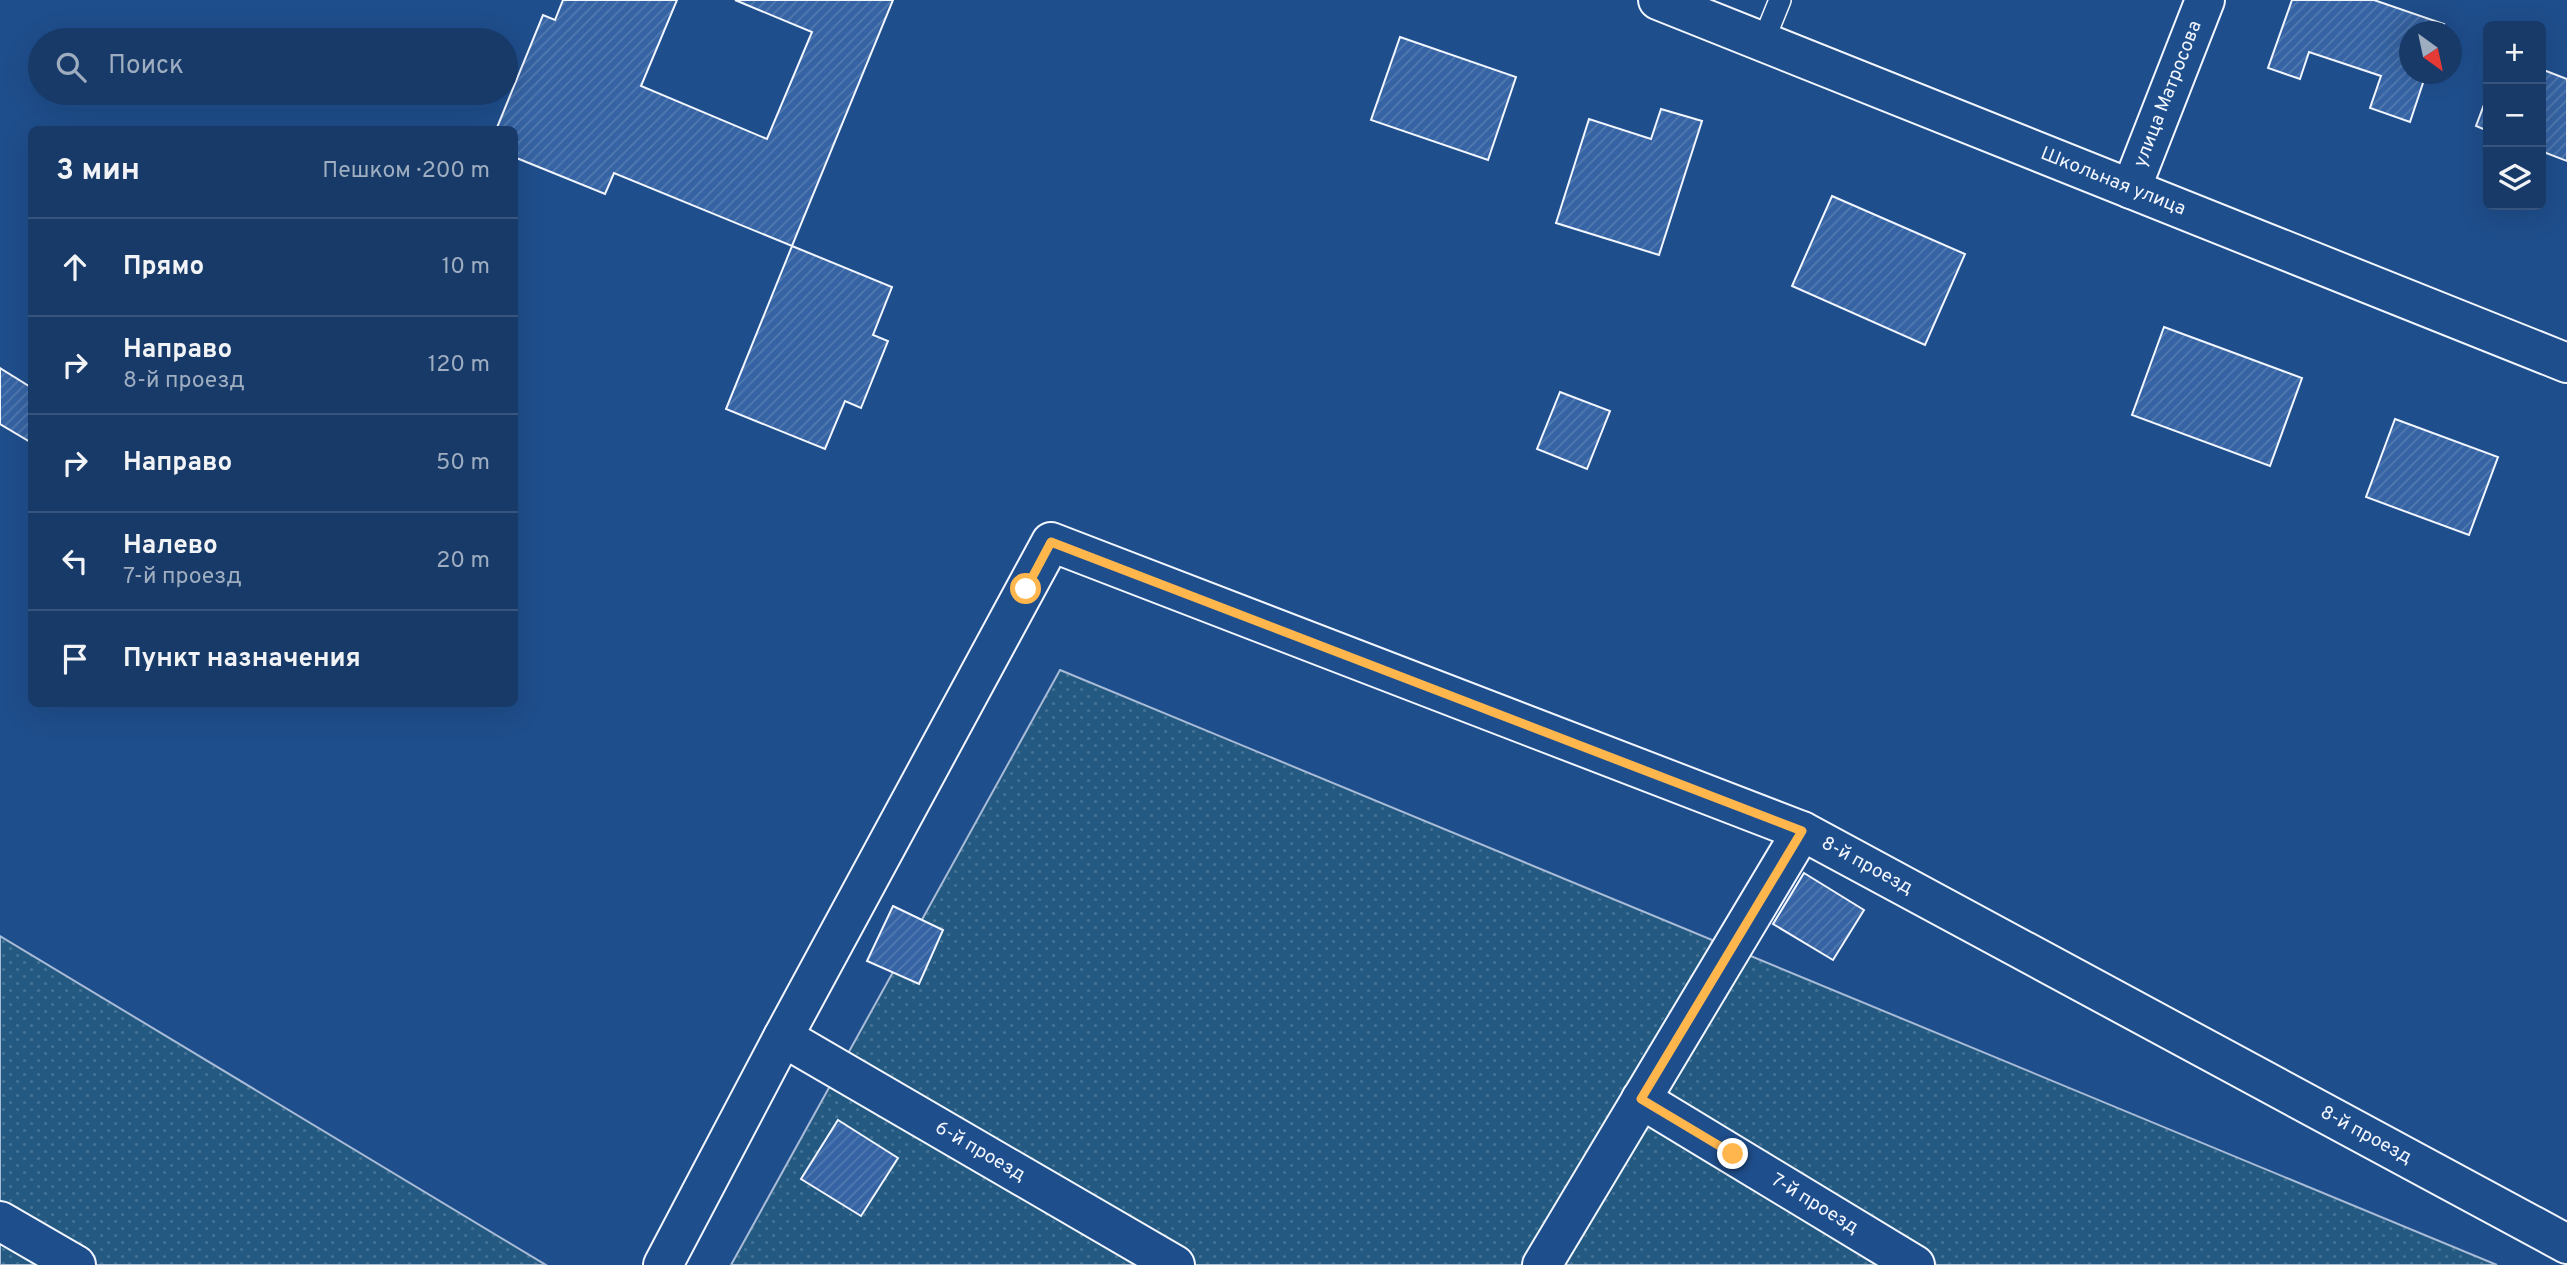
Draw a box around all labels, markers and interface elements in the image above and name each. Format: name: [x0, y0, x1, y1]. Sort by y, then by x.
street label: улица Матросова: [2129, 17, 2208, 171]
north arrow: [2399, 21, 2462, 84]
map controls: [2483, 21, 2546, 210]
button: +: [2483, 21, 2546, 84]
search box: [28, 28, 518, 105]
icon: search: [52, 48, 90, 86]
text: Поиск: [108, 50, 184, 83]
button: −: [2483, 84, 2546, 147]
street label: Школьная улица: [2037, 142, 2189, 221]
button: layers: [2483, 147, 2546, 210]
text: 3 мин: [56, 153, 140, 190]
text: Пешком · 200 m: [322, 157, 490, 186]
icon: ahead: [56, 248, 94, 286]
text: Прямо: [123, 251, 204, 284]
text: 10 m: [442, 253, 490, 282]
text: Направо: [123, 334, 232, 367]
icon: right: [56, 346, 94, 384]
text: 120 m: [428, 351, 490, 380]
text: 8-й проезд: [123, 367, 245, 396]
icon: right: [56, 444, 94, 482]
text: Направо: [123, 447, 232, 480]
text: 50 m: [436, 449, 490, 478]
text: Налево: [123, 530, 218, 563]
icon: left: [56, 542, 94, 580]
text: 20 m: [436, 547, 490, 576]
text: 7-й проезд: [123, 563, 242, 592]
route start: [1010, 573, 1041, 604]
icon: arrive: [56, 640, 94, 678]
text: Пункт назначения: [123, 643, 361, 676]
street label: 8-й проезд: [1817, 832, 1917, 901]
street label: 8-й проезд: [2316, 1101, 2416, 1170]
street label: 6-й проезд: [931, 1116, 1030, 1187]
route end: [1717, 1138, 1748, 1169]
street label: 7-й проезд: [1766, 1168, 1863, 1240]

